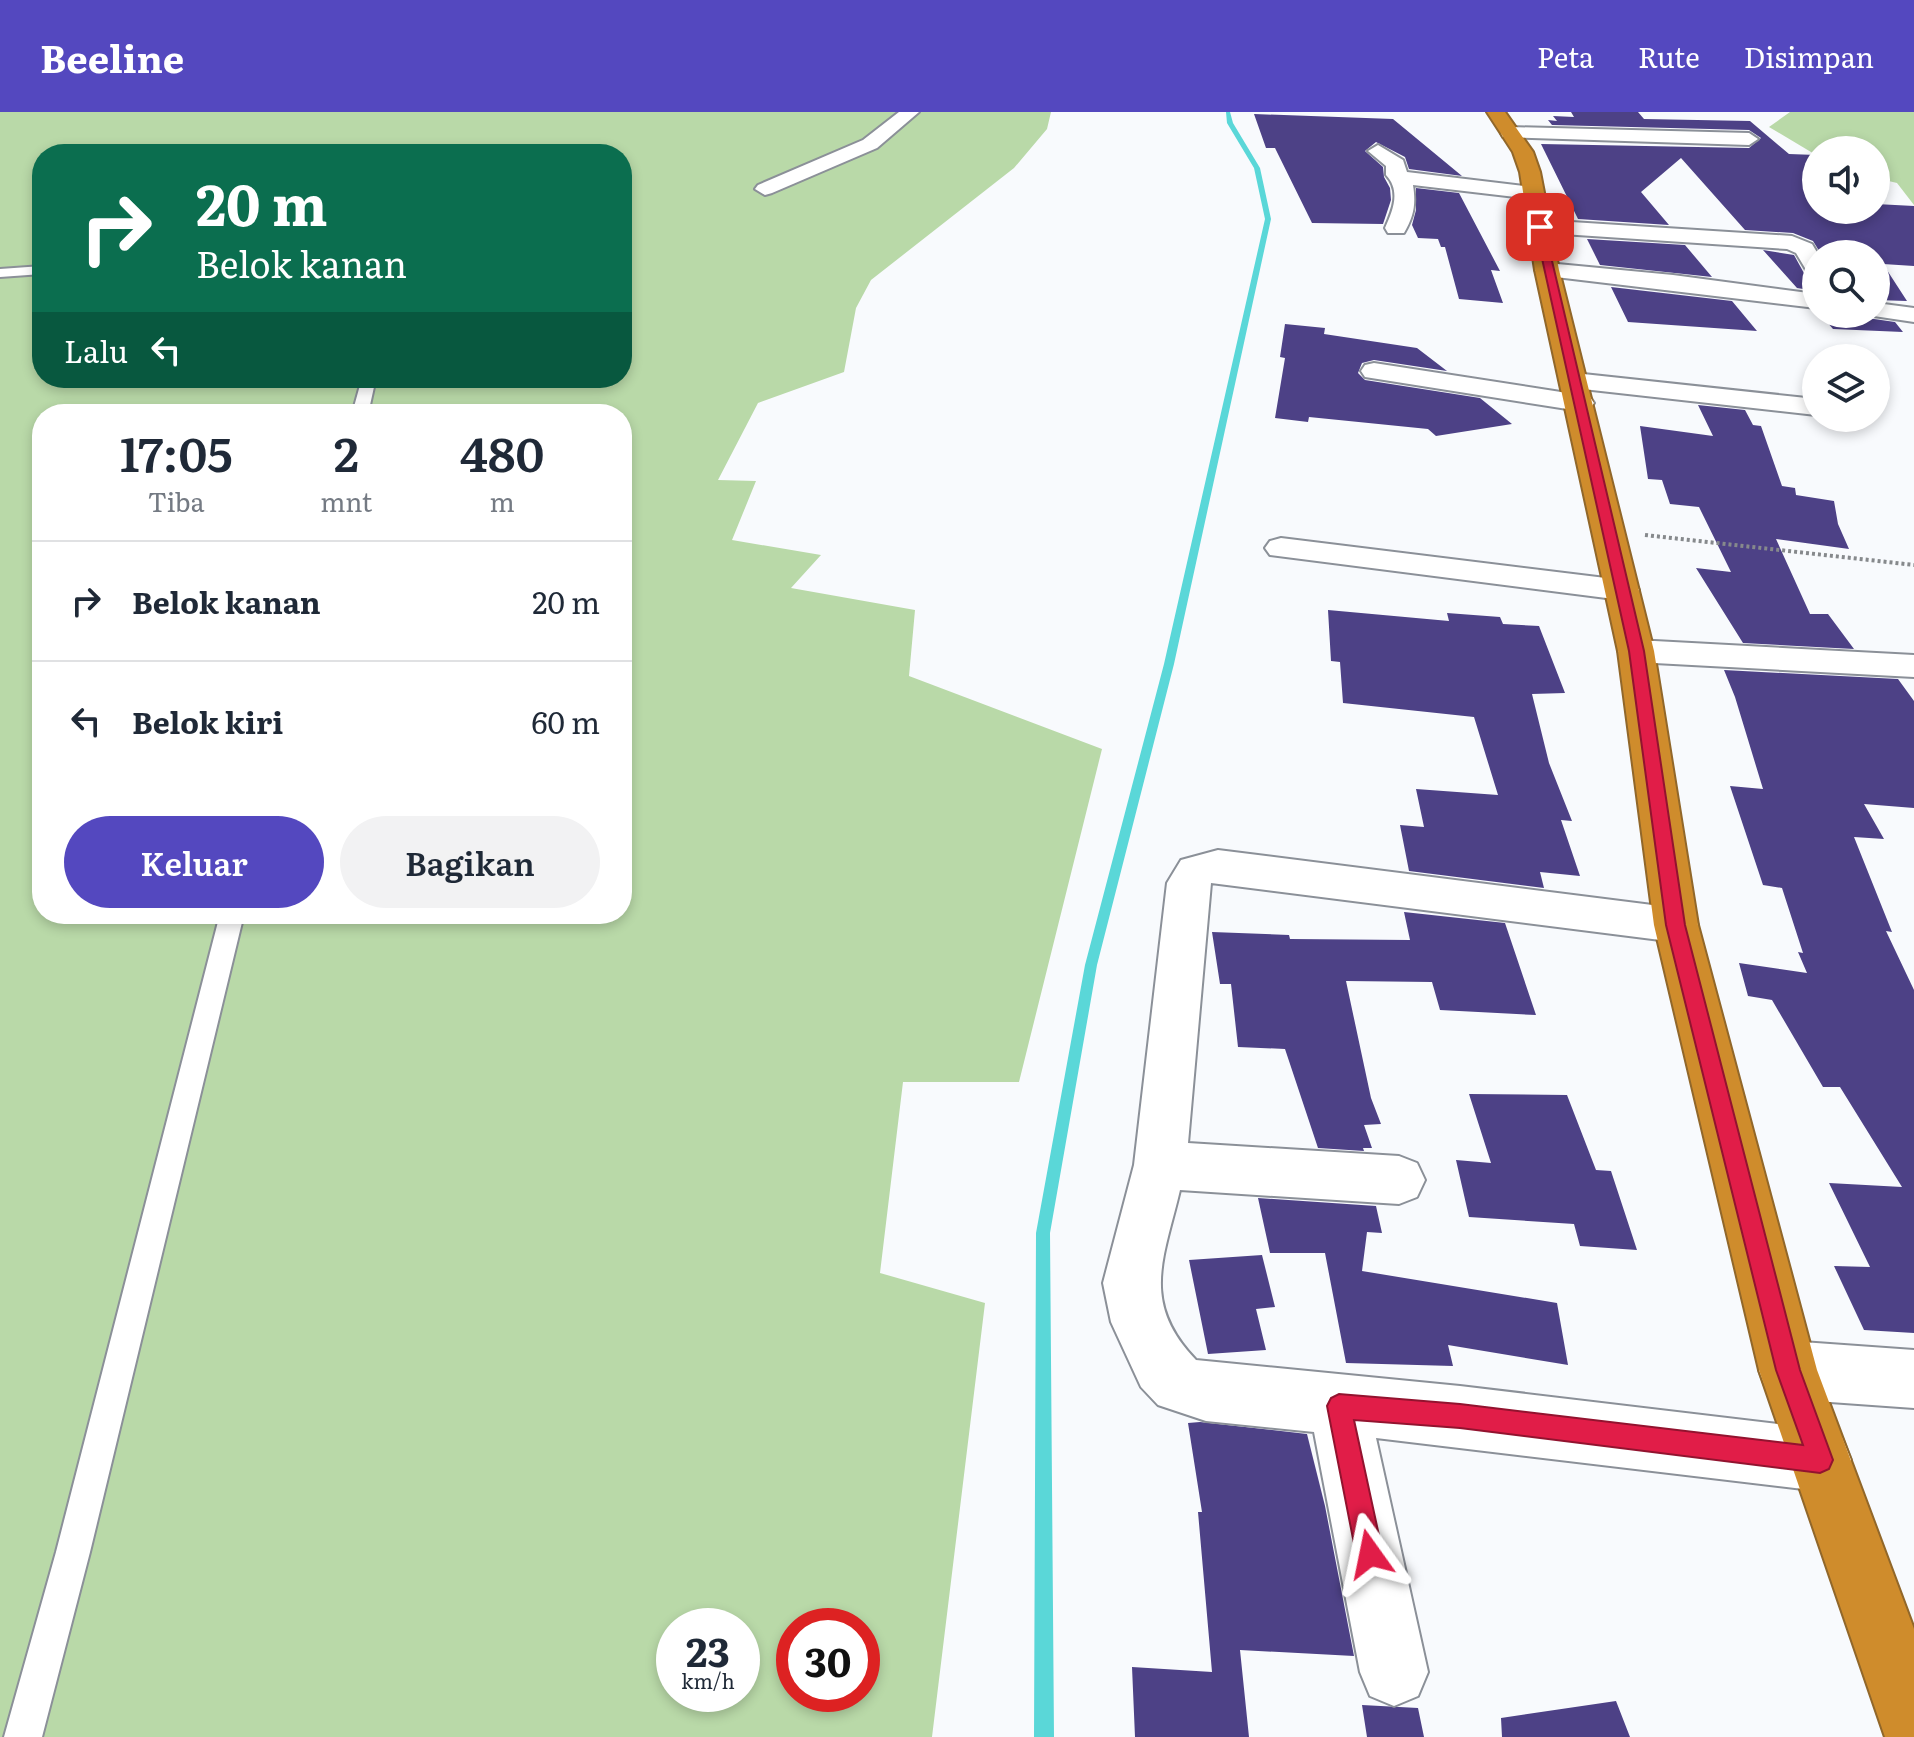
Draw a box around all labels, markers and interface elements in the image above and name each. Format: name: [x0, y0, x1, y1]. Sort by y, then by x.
text: Beeline: [40, 28, 184, 85]
text: Peta: [1537, 35, 1594, 77]
text: Rute: [1638, 35, 1700, 77]
text: Disimpan: [1744, 35, 1874, 77]
map controls: [1802, 136, 1890, 432]
button: sound: [1802, 136, 1890, 224]
text: 20 m: [196, 160, 328, 243]
icon: right: [64, 176, 168, 280]
pin: [1506, 193, 1574, 261]
icon: arrive: [1518, 205, 1562, 249]
text: Belok kanan: [196, 236, 407, 289]
button: search: [1802, 240, 1890, 328]
text: Lalu: [64, 328, 128, 372]
icon: left: [144, 328, 188, 372]
button: layers: [1802, 344, 1890, 432]
text: 17:05: [120, 416, 233, 487]
text: 2: [334, 416, 359, 487]
text: 480: [460, 416, 544, 487]
text: Tiba: [148, 481, 205, 520]
text: mnt: [320, 481, 372, 520]
text: m: [489, 481, 515, 520]
icon: right: [64, 579, 108, 623]
text: Belok kanan: [132, 579, 321, 623]
text: 20 m: [532, 579, 600, 623]
icon: left: [64, 699, 108, 743]
text: Belok kiri: [132, 699, 283, 743]
text: 60 m: [531, 699, 600, 743]
button: Keluar: [64, 816, 324, 908]
button: Bagikan: [340, 816, 600, 908]
position arrow: [1328, 1512, 1412, 1596]
speed limit sign: 30: [776, 1608, 880, 1712]
text: 23: [686, 1620, 730, 1679]
text: km/h: [681, 1665, 735, 1695]

